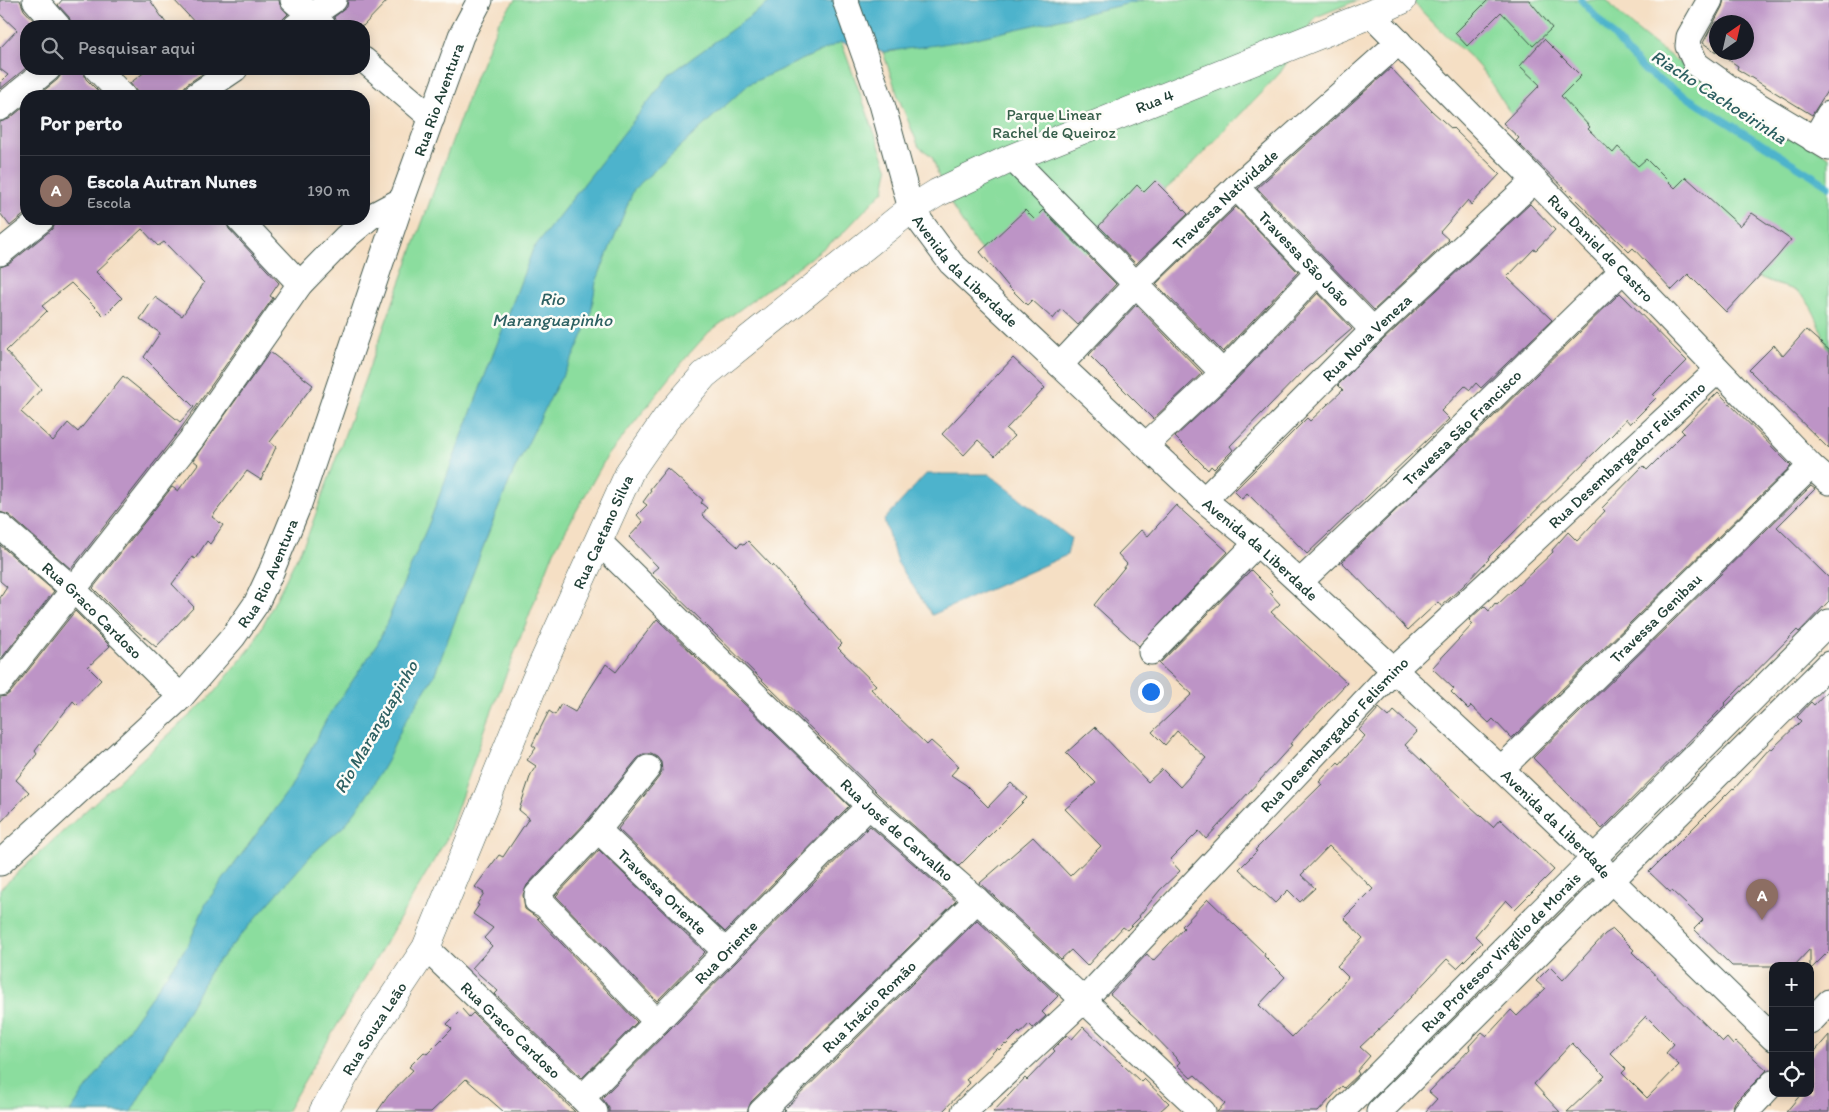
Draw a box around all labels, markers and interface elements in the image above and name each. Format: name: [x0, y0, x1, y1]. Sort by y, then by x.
north arrow: [1709, 15, 1754, 60]
search box: [20, 20, 370, 75]
icon: search: [38, 34, 66, 62]
text: Pesquisar aqui: [78, 36, 195, 59]
street label: Rua Rio Aventura: [410, 40, 468, 159]
water label: Riacho Cachoeirinha: [1647, 45, 1791, 149]
street label: Rua 4: [1133, 85, 1177, 118]
park label: Parque Linear Rachel de Queiroz: [992, 105, 1116, 142]
text: Por perto: [40, 110, 122, 135]
street label: Travessa Natividade: [1168, 145, 1282, 254]
text: Escola Autran Nunes: [87, 170, 257, 193]
text: A: [51, 181, 61, 200]
text: 190 m: [307, 181, 350, 200]
street label: Rua Daniel de Castro: [1544, 190, 1658, 306]
text: Escola: [87, 193, 131, 212]
street label: Travessa São João: [1254, 207, 1354, 311]
street label: Avenida da Liberdade: [908, 211, 1022, 331]
water label: Rio Maranguapinho: [492, 288, 613, 331]
street label: Rua Nova Veneza: [1318, 290, 1416, 386]
street label: Travessa São Francisco: [1399, 366, 1526, 490]
street label: Rua Desembargador Felismino: [1544, 378, 1710, 532]
street label: Rua Caetano Silva: [569, 472, 637, 592]
street label: Avenida da Liberdade: [1199, 494, 1322, 605]
street label: Rua Rio Aventura: [233, 515, 302, 632]
street label: Rua Graco Cardoso: [38, 558, 146, 663]
street label: Travessa Genibau: [1606, 569, 1706, 667]
street label: Rua Desembargador Felismino: [1256, 653, 1412, 816]
water label: Rio Maranguapinho: [329, 656, 423, 797]
your location: [1138, 679, 1164, 705]
street label: Avenida da Liberdade: [1497, 766, 1615, 882]
street label: Rua José de Carvalho: [837, 775, 958, 885]
street label: Travessa Oriente: [614, 845, 711, 939]
street label: Rua Professor Virgílio de Morais: [1417, 868, 1585, 1036]
pin: A: [1746, 879, 1778, 920]
street label: Rua Oriente: [691, 916, 762, 988]
street label: Rua Inácio Romão: [818, 956, 920, 1057]
map controls: [1769, 962, 1814, 1097]
button: +: [1769, 962, 1814, 1007]
street label: Rua Souza Leão: [338, 978, 411, 1079]
street label: Rua Graco Cardoso: [457, 978, 565, 1083]
button: −: [1769, 1007, 1814, 1052]
button: locate: [1769, 1052, 1814, 1097]

